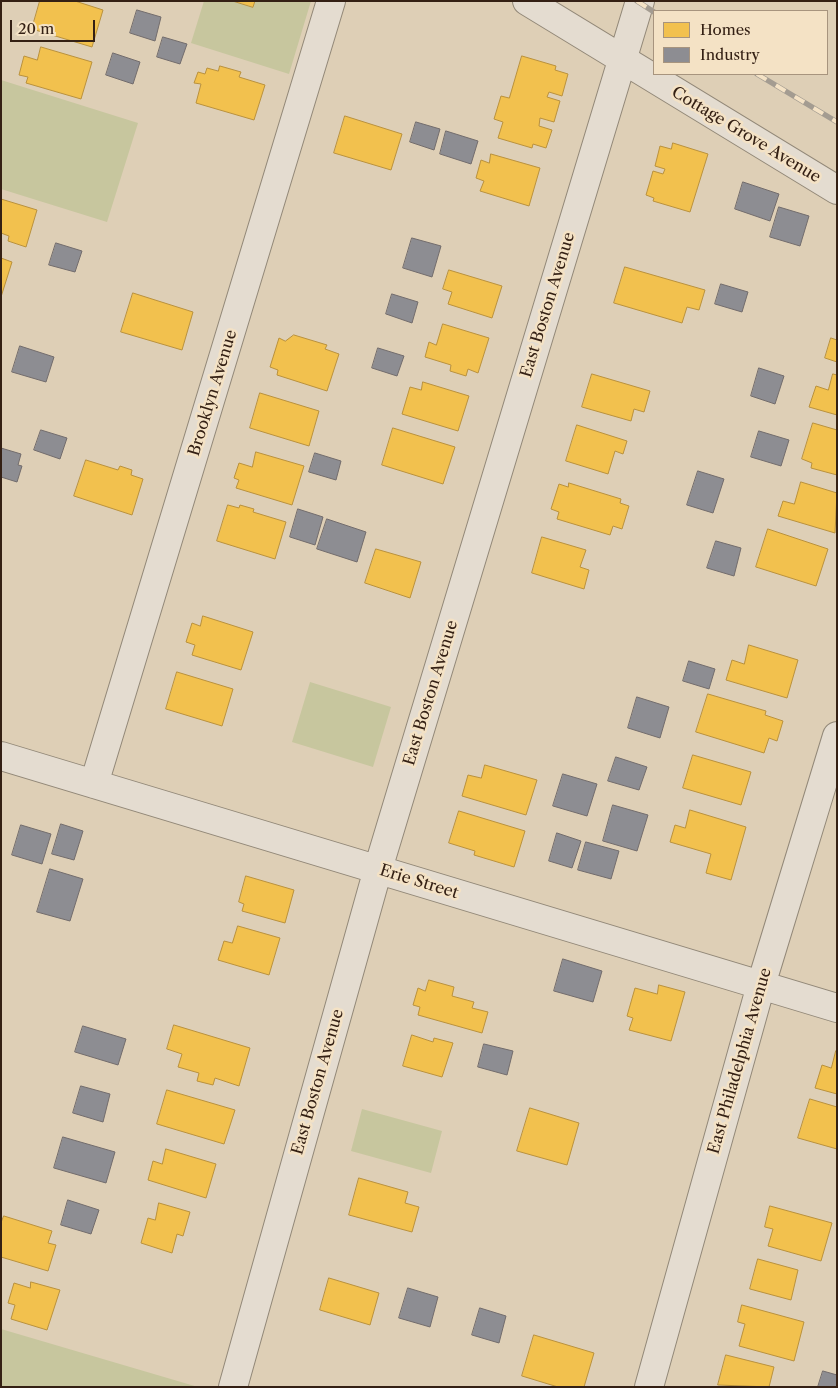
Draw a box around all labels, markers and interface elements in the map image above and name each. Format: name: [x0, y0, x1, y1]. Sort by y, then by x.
scale bar: [12, 10, 98, 42]
legend: [653, 10, 828, 75]
text: 20 m: [18, 19, 54, 38]
text: Homes: [700, 20, 751, 39]
text: Industry: [700, 45, 760, 64]
street label: Cottage Grove Avenue: [668, 83, 824, 187]
street label: East Boston Avenue: [517, 230, 579, 380]
street label: Brooklyn Avenue: [185, 327, 241, 459]
street label: East Boston Avenue: [400, 618, 462, 768]
street label: Erie Street: [377, 861, 461, 903]
street label: East Philadelphia Avenue: [704, 966, 776, 1156]
street label: East Boston Avenue: [288, 1007, 348, 1157]

